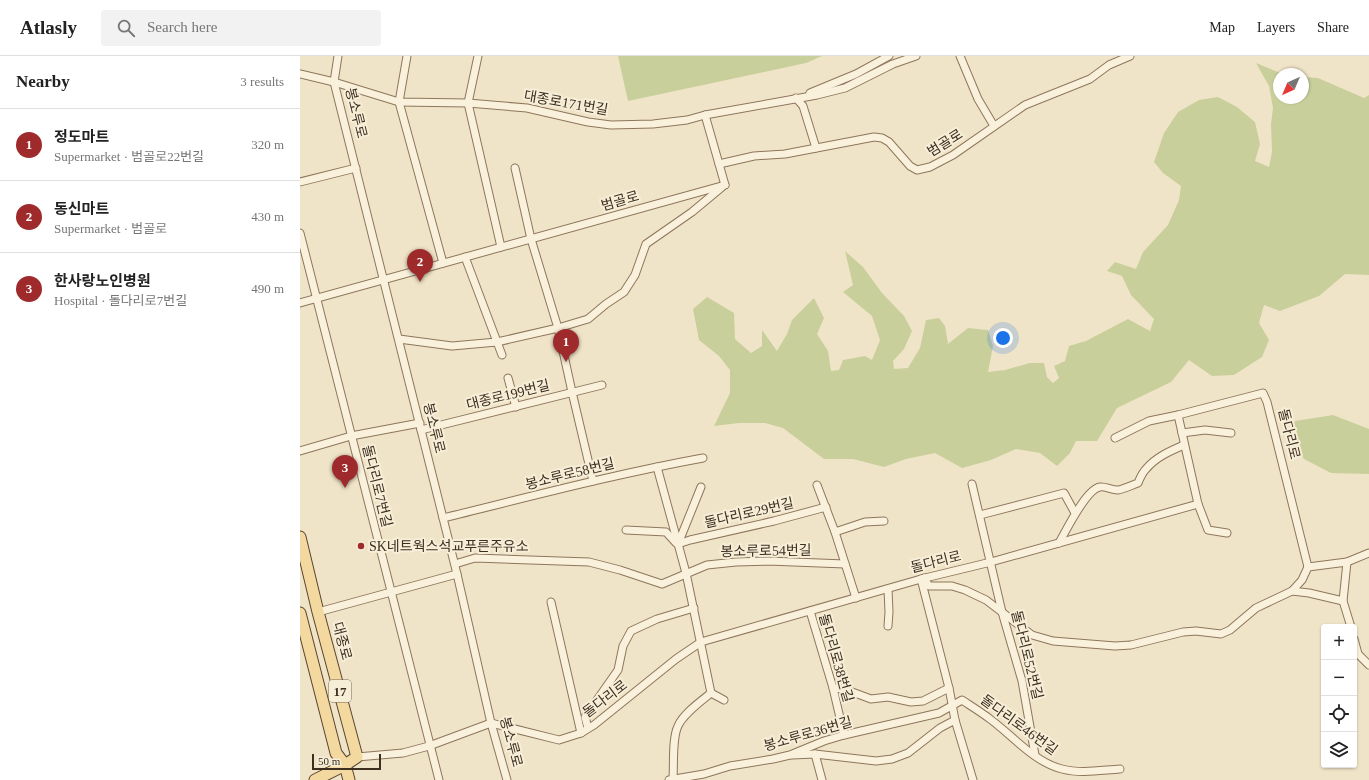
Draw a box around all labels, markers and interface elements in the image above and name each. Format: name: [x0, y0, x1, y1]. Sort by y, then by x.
search box: [101, 10, 381, 46]
text: Atlasly: [20, 17, 77, 38]
icon: search: [115, 17, 137, 39]
text: Search here: [147, 19, 217, 35]
text: Map: [1209, 20, 1235, 35]
text: Layers: [1257, 20, 1295, 35]
text: Share: [1317, 20, 1349, 35]
north arrow: [1273, 68, 1309, 104]
text: Nearby: [16, 72, 70, 91]
text: 3 results: [240, 74, 284, 89]
street label: 봉소루로: [342, 86, 370, 140]
street label: 대종로171번길: [523, 88, 609, 118]
street label: 범골로: [925, 126, 965, 160]
text: 정도마트: [54, 129, 109, 145]
text: 1: [26, 137, 32, 152]
text: 320 m: [251, 137, 284, 152]
text: Supermarket · 범골로22번길: [54, 149, 204, 164]
street label: 범골로: [599, 188, 641, 214]
text: 동신마트: [54, 201, 109, 217]
text: 2: [26, 209, 32, 224]
text: 430 m: [251, 209, 284, 224]
text: Supermarket · 범골로: [54, 221, 167, 236]
pin: 2: [407, 249, 433, 282]
text: 한사랑노인병원: [54, 273, 151, 289]
text: 3: [26, 281, 32, 296]
text: 490 m: [251, 281, 284, 296]
text: Hospital · 돌다리로7번길: [54, 293, 187, 308]
your location: [993, 328, 1013, 348]
pin: 1: [553, 329, 579, 362]
street label: 대종로199번길: [465, 377, 551, 413]
street label: 봉소루로: [420, 401, 448, 455]
street label: 돌다리로: [1275, 407, 1303, 461]
street label: 돌다리로7번길: [360, 443, 394, 529]
pin: 3: [332, 455, 358, 488]
street label: 봉소루로58번길: [524, 456, 616, 492]
street label: 돌다리로29번길: [703, 495, 795, 531]
place label: SK네트웍스석교푸른주유소: [369, 539, 529, 554]
marker: SK네트웍스석교푸른주유소: [356, 541, 366, 551]
street label: 봉소루로54번길: [720, 543, 812, 559]
street label: 돌다리로: [909, 548, 963, 576]
street label: 돌다리로52번길: [1009, 609, 1045, 701]
street label: 돌다리로38번길: [816, 612, 856, 704]
street label: 대종로: [330, 620, 354, 662]
map controls: [1321, 624, 1357, 768]
button: +: [1321, 624, 1357, 660]
button: −: [1321, 660, 1357, 696]
street label: 돌다리로: [580, 677, 630, 720]
road number: 17: [329, 680, 351, 702]
street label: 돌다리로46번길: [978, 692, 1060, 758]
button: locate: [1321, 696, 1357, 732]
street label: 봉소루로36번길: [762, 714, 854, 754]
street label: 봉소루로: [497, 715, 525, 769]
button: layers: [1321, 732, 1357, 768]
scale bar: [312, 752, 381, 771]
text: 50 m: [318, 755, 340, 767]

